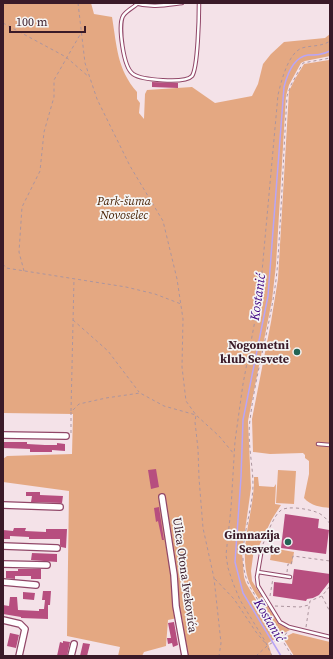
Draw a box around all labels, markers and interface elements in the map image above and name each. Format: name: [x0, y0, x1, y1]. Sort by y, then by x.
scale bar: [10, 8, 85, 34]
text: 100 m: [16, 14, 48, 30]
park label: Park-šuma Novoselec: [96, 193, 152, 223]
water label: Kostanić: [246, 272, 269, 323]
place label: Nogometni klub Sesvete: [220, 337, 289, 367]
marker: Nogometni klub Sesvete: [292, 347, 302, 357]
street label: Ulica Otona Ivekovića: [169, 516, 201, 634]
place label: Gimnazija Sesvete: [224, 527, 281, 557]
marker: Gimnazija Sesvete: [283, 537, 293, 547]
water label: Kostanić: [250, 595, 289, 645]

